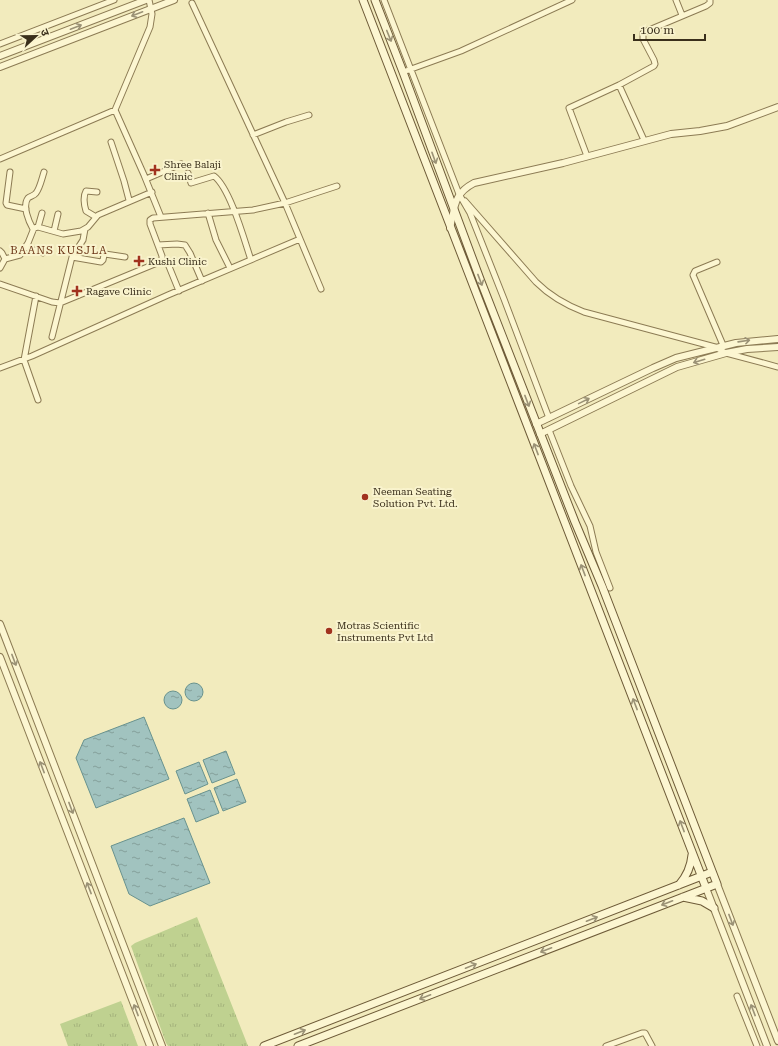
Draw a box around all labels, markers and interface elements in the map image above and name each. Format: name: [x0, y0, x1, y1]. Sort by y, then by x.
one-way arrow: [132, 10, 144, 18]
north arrow: [16, 16, 56, 56]
scale bar: [634, 16, 705, 42]
one-way arrow: [69, 23, 81, 31]
text: 100 m: [640, 23, 674, 37]
text: उ: [38, 27, 52, 38]
one-way arrow: [386, 30, 394, 42]
one-way arrow: [431, 152, 439, 164]
place label: Shree Balaji Clinic: [164, 159, 221, 182]
marker: Shree Balaji Clinic: [149, 164, 161, 176]
district label: BAANS KUSJLA: [10, 244, 108, 257]
marker: Kushi Clinic: [133, 255, 145, 267]
place label: Kushi Clinic: [148, 256, 207, 267]
one-way arrow: [476, 273, 484, 285]
marker: Ragave Clinic: [71, 285, 83, 297]
place label: Ragave Clinic: [86, 286, 152, 297]
one-way arrow: [738, 337, 751, 345]
one-way arrow: [692, 358, 705, 365]
one-way arrow: [524, 394, 532, 406]
one-way arrow: [578, 397, 590, 404]
one-way arrow: [532, 443, 540, 455]
place label: Neeman Seating Solution Pvt. Ltd.: [373, 486, 457, 509]
marker: Neeman Seating Solution Pvt. Ltd.: [360, 492, 370, 502]
one-way arrow: [579, 564, 587, 576]
place label: Motras Scientific Instruments Pvt Ltd: [337, 620, 434, 643]
marker: Motras Scientific Instruments Pvt Ltd: [324, 626, 334, 636]
one-way arrow: [11, 654, 19, 666]
one-way arrow: [630, 699, 638, 711]
one-way arrow: [38, 761, 46, 773]
one-way arrow: [67, 801, 75, 813]
one-way arrow: [677, 820, 685, 832]
one-way arrow: [85, 883, 93, 895]
one-way arrow: [662, 900, 674, 908]
one-way arrow: [586, 914, 598, 922]
one-way arrow: [727, 914, 735, 926]
one-way arrow: [541, 947, 553, 954]
one-way arrow: [464, 962, 476, 970]
one-way arrow: [419, 993, 431, 1001]
one-way arrow: [132, 1004, 140, 1016]
one-way arrow: [749, 1004, 757, 1016]
one-way arrow: [294, 1028, 306, 1036]

